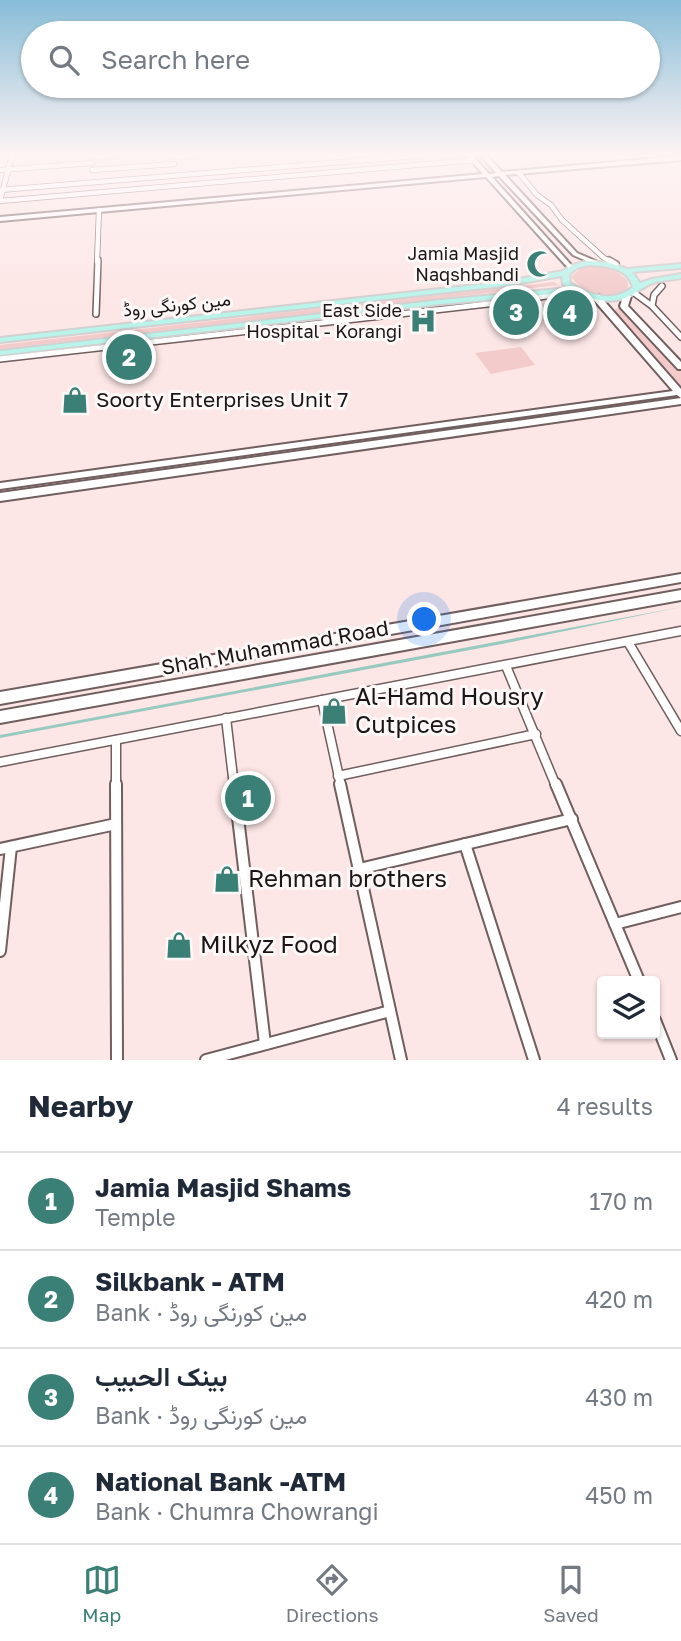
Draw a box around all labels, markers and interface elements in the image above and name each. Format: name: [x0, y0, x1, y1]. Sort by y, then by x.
search box: [21, 21, 660, 98]
icon: search: [45, 41, 83, 79]
text: Search here: [101, 44, 250, 75]
place label: Jamia Masjid Naqshbandi: [408, 242, 519, 285]
mosque icon: Jamia Masjid Naqshbandi: [525, 249, 555, 279]
pin: 3: [493, 286, 539, 338]
street label: مین کورنگی روڈ: [122, 287, 232, 322]
pin: 4: [547, 287, 593, 339]
place label: East Side Hospital - Korangi: [246, 299, 402, 342]
hospital icon: East Side Hospital - Korangi: [408, 306, 438, 336]
pin: 2: [106, 331, 152, 383]
shop icon: Soorty Enterprises Unit 7: [60, 385, 90, 415]
place label: Soorty Enterprises Unit 7: [96, 386, 348, 412]
your location: [407, 602, 441, 636]
street label: Shah Muhammad Road: [159, 614, 391, 680]
place label: Al-Hamd Housry Cutpices: [355, 681, 544, 738]
shop icon: Al-Hamd Housry Cutpices: [319, 696, 349, 726]
pin: 1: [225, 772, 271, 824]
place label: Rehman brothers: [248, 863, 447, 892]
shop icon: Rehman brothers: [212, 864, 242, 894]
place label: Milkyz Food: [200, 929, 338, 958]
shop icon: Milkyz Food: [164, 930, 194, 960]
map controls: [597, 976, 660, 1039]
button: layers: [597, 976, 660, 1039]
text: Nearby: [28, 1088, 133, 1124]
text: 4 results: [557, 1092, 653, 1120]
text: Jamia Masjid Shams: [95, 1172, 351, 1203]
text: 1: [45, 1187, 57, 1215]
text: 170 m: [589, 1187, 653, 1215]
text: Temple: [95, 1203, 176, 1231]
text: Silkbank - ATM: [95, 1266, 285, 1297]
text: 2: [44, 1285, 58, 1313]
text: 420 m: [585, 1285, 653, 1313]
text: Bank · مین کورنگی روڈ: [95, 1298, 307, 1326]
text: بينک الحبيب: [95, 1361, 228, 1392]
text: 3: [44, 1383, 58, 1411]
text: 430 m: [585, 1383, 653, 1411]
text: Bank · مین کورنگی روڈ: [95, 1401, 307, 1429]
text: National Bank -ATM: [95, 1466, 346, 1497]
text: 4: [44, 1481, 58, 1509]
text: 450 m: [585, 1481, 653, 1509]
text: Bank · Chumra Chowrangi: [95, 1497, 379, 1525]
tab: Map: [82, 1561, 121, 1626]
tab: Directions: [286, 1561, 379, 1626]
tab: Saved: [543, 1561, 599, 1626]

